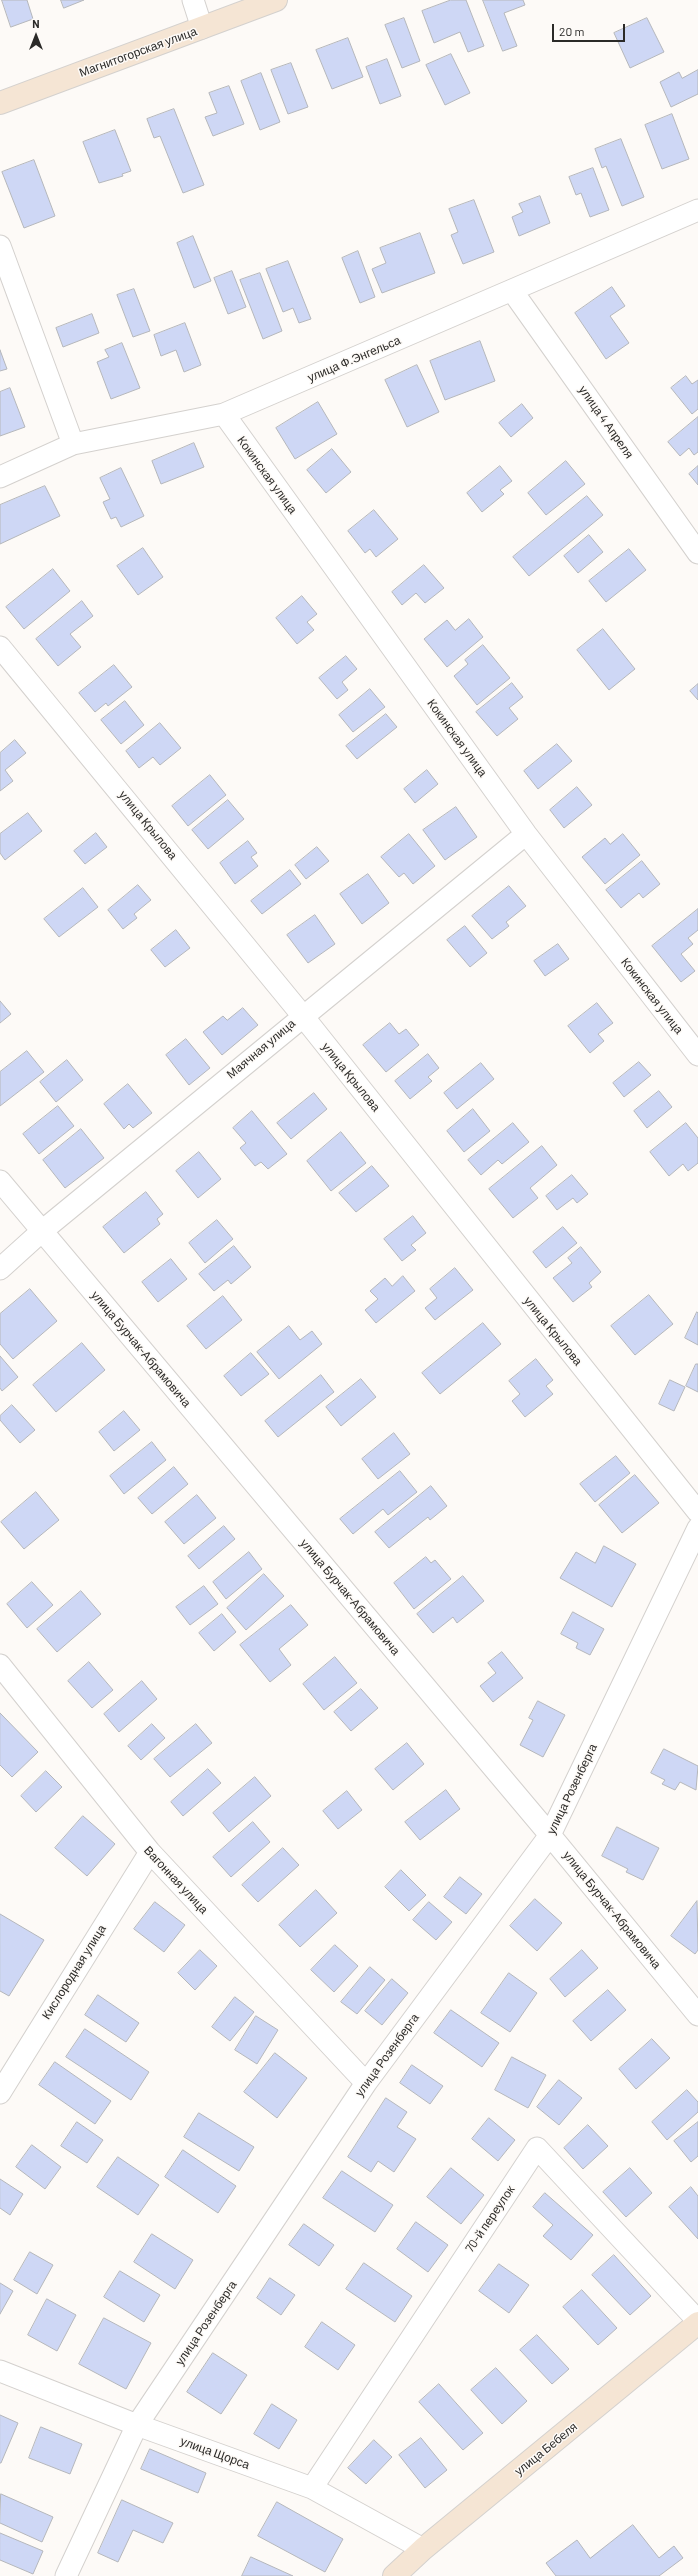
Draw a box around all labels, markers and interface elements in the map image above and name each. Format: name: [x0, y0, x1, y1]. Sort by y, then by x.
north arrow: [16, 16, 56, 56]
scale bar: [554, 16, 627, 42]
text: N: [32, 17, 40, 30]
street label: Магнитогорская улица: [77, 24, 199, 80]
text: 20 m: [559, 24, 585, 38]
street label: улица Ф.Энгельса: [305, 333, 403, 385]
street label: улица 4 Апреля: [576, 383, 636, 461]
street label: Кокинская улица: [234, 433, 300, 517]
street label: Кокинская улица: [424, 696, 490, 780]
street label: улица Крылова: [116, 788, 180, 862]
street label: Кокинская улица: [618, 955, 686, 1037]
street label: Маячная улица: [224, 1016, 298, 1082]
street label: улица Крылова: [319, 1040, 383, 1114]
street label: улица Бурчак-Абрамовича: [88, 1288, 194, 1410]
street label: улица Крылова: [521, 1294, 585, 1368]
street label: улица Бурчак-Абрамовича: [297, 1536, 403, 1658]
street label: улица Розенберга: [544, 1741, 600, 1837]
street label: Вагонная улица: [141, 1843, 211, 1917]
street label: улица Бурчак-Абрамовича: [560, 1848, 664, 1972]
street label: Кислородная улица: [39, 1922, 109, 2022]
street label: улица Розенберга: [352, 2011, 422, 2099]
street label: 70-й переулок: [462, 2183, 518, 2255]
street label: улица Розенберга: [172, 2278, 240, 2368]
street label: улица Бебеля: [512, 2419, 580, 2479]
street label: улица Щорса: [178, 2434, 252, 2472]

